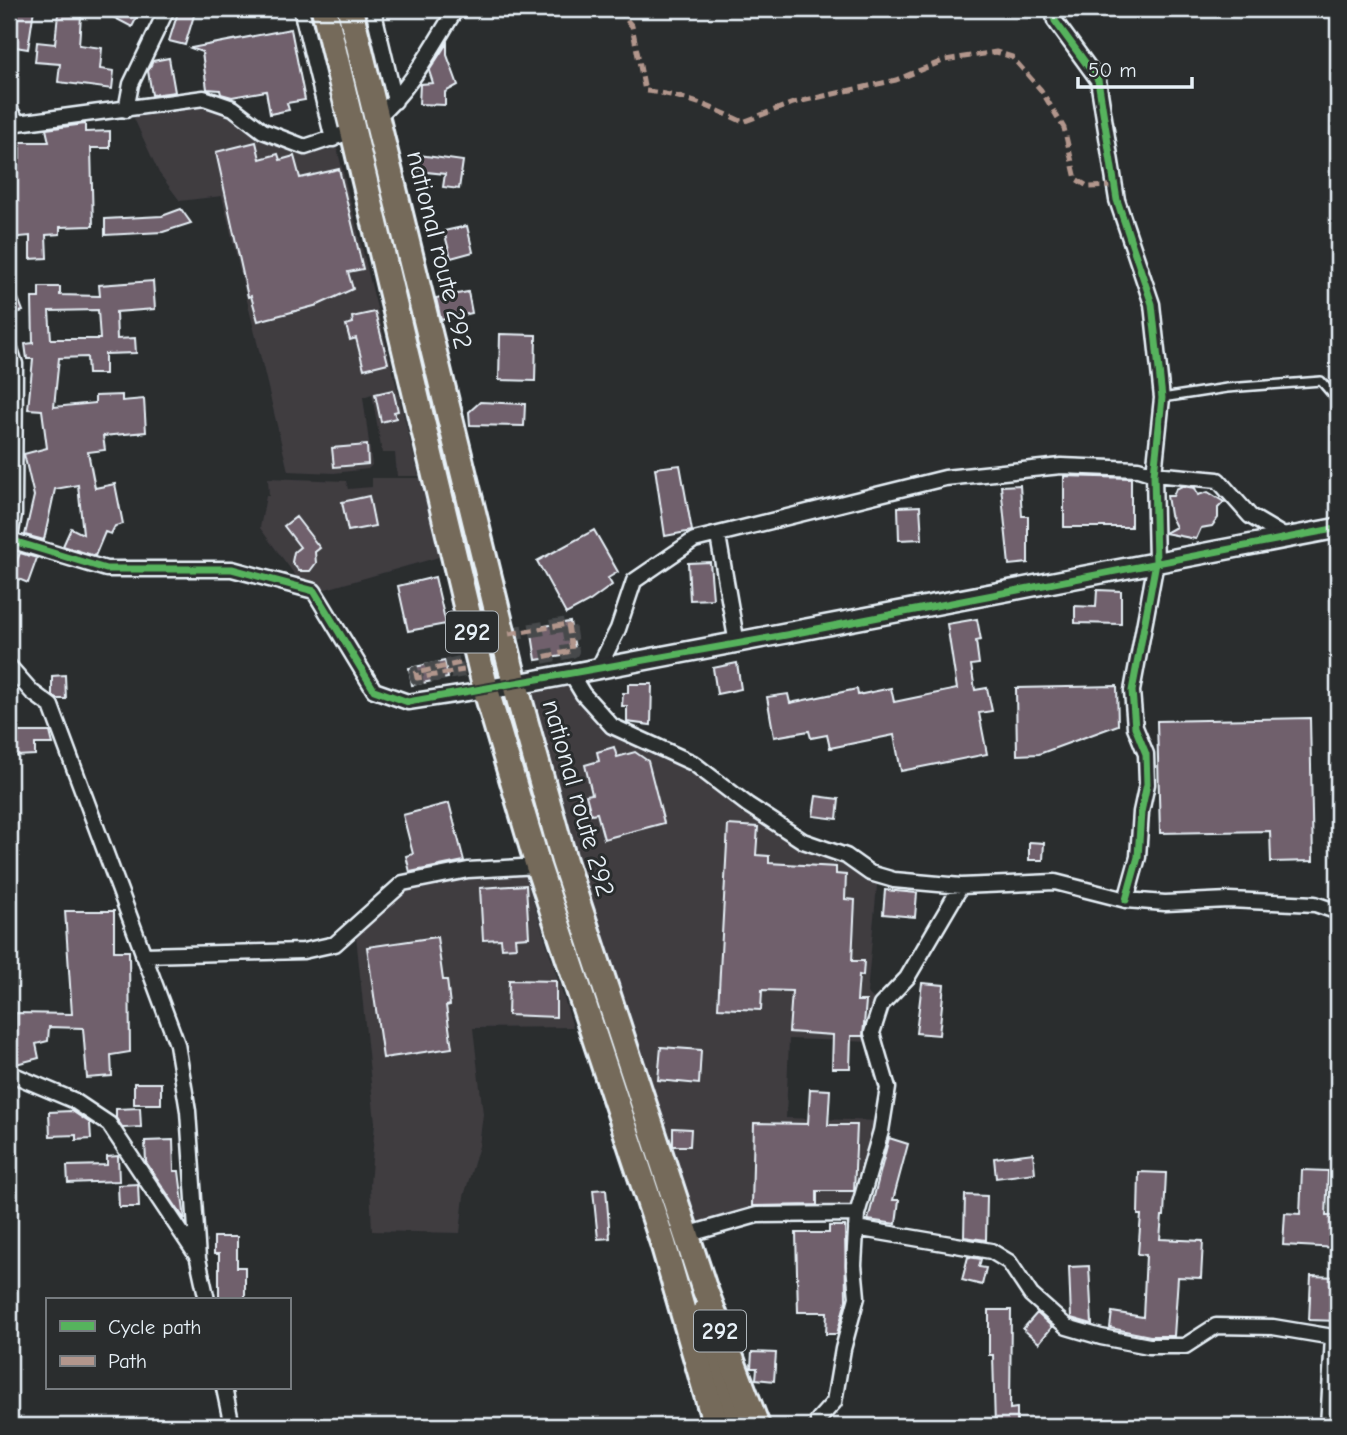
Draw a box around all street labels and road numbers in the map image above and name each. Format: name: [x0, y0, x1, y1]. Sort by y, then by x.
street label: national route 292: [400, 148, 478, 352]
road number: 292: [446, 612, 498, 652]
street label: national route 292: [536, 696, 620, 900]
road number: 292: [694, 1310, 746, 1352]

